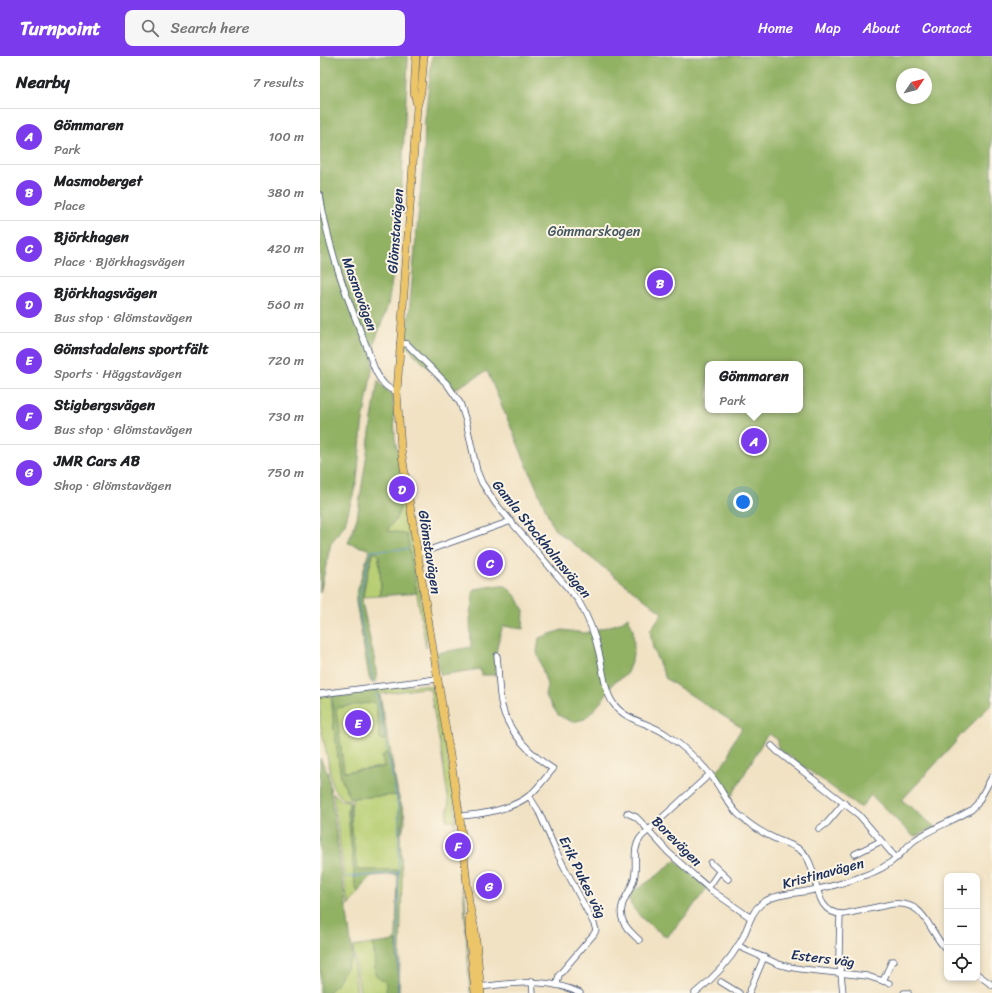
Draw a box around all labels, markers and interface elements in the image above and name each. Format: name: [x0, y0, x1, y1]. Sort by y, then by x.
search box: [125, 10, 405, 46]
text: Turnpoint: [20, 12, 101, 45]
text: Search here: [171, 15, 250, 41]
text: Home: [758, 16, 793, 41]
text: Map: [815, 16, 841, 41]
text: About: [863, 16, 900, 41]
text: Contact: [922, 16, 972, 41]
icon: search: [139, 17, 161, 39]
text: Nearby: [16, 67, 70, 97]
north arrow: [896, 68, 932, 104]
text: 7 results: [253, 71, 304, 94]
text: Gömmaren: [54, 112, 123, 138]
text: A: [25, 125, 33, 148]
text: 100 m: [269, 125, 304, 148]
text: Park: [54, 138, 81, 161]
text: Masmoberget: [54, 168, 143, 194]
text: B: [25, 181, 33, 204]
text: 380 m: [267, 181, 304, 204]
street label: Glömstavägen: [380, 187, 411, 274]
text: Place: [54, 194, 85, 217]
park label: Gömmarskogen: [548, 219, 641, 244]
text: Björkhagen: [54, 224, 129, 250]
text: C: [25, 237, 33, 260]
text: 420 m: [267, 237, 304, 260]
text: Place · Björkhagsvägen: [54, 250, 185, 273]
street label: Masmovägen: [335, 253, 385, 335]
pin: B: [647, 268, 673, 298]
text: Björkhagsvägen: [54, 280, 157, 306]
text: D: [25, 293, 33, 316]
text: 560 m: [267, 293, 304, 316]
text: Bus stop · Glömstavägen: [54, 306, 192, 329]
text: Gömstadalens sportfält: [54, 336, 209, 362]
text: E: [25, 349, 33, 372]
text: 720 m: [267, 349, 304, 372]
popup: [705, 361, 803, 413]
text: Sports · Häggstavägen: [54, 362, 182, 385]
text: Gömmaren: [719, 363, 789, 389]
text: Park: [719, 389, 746, 412]
text: Stigbergsvägen: [54, 392, 155, 418]
text: F: [25, 405, 33, 428]
text: 730 m: [268, 405, 304, 428]
text: Bus stop · Glömstavägen: [54, 418, 192, 441]
pin: A: [741, 426, 767, 456]
text: JMR Cars AB: [54, 448, 140, 474]
text: G: [25, 461, 33, 484]
text: 750 m: [267, 461, 304, 484]
text: Shop · Glömstavägen: [54, 474, 171, 497]
pin: D: [389, 474, 415, 504]
street label: Gamla Stockholmsvägen: [486, 474, 598, 605]
your location: [733, 492, 753, 512]
street label: Glömstavägen: [411, 508, 449, 596]
pin: C: [477, 548, 503, 578]
pin: E: [345, 708, 371, 738]
street label: Borevägen: [645, 810, 708, 873]
pin: F: [445, 831, 471, 861]
street label: Erik Pukes väg: [552, 832, 613, 923]
street label: Kristinavägen: [779, 850, 867, 896]
pin: G: [476, 871, 502, 901]
map controls: [944, 873, 980, 981]
button: +: [944, 873, 980, 909]
button: −: [944, 909, 980, 945]
street label: Esters väg: [790, 942, 856, 975]
button: locate: [944, 945, 980, 981]

